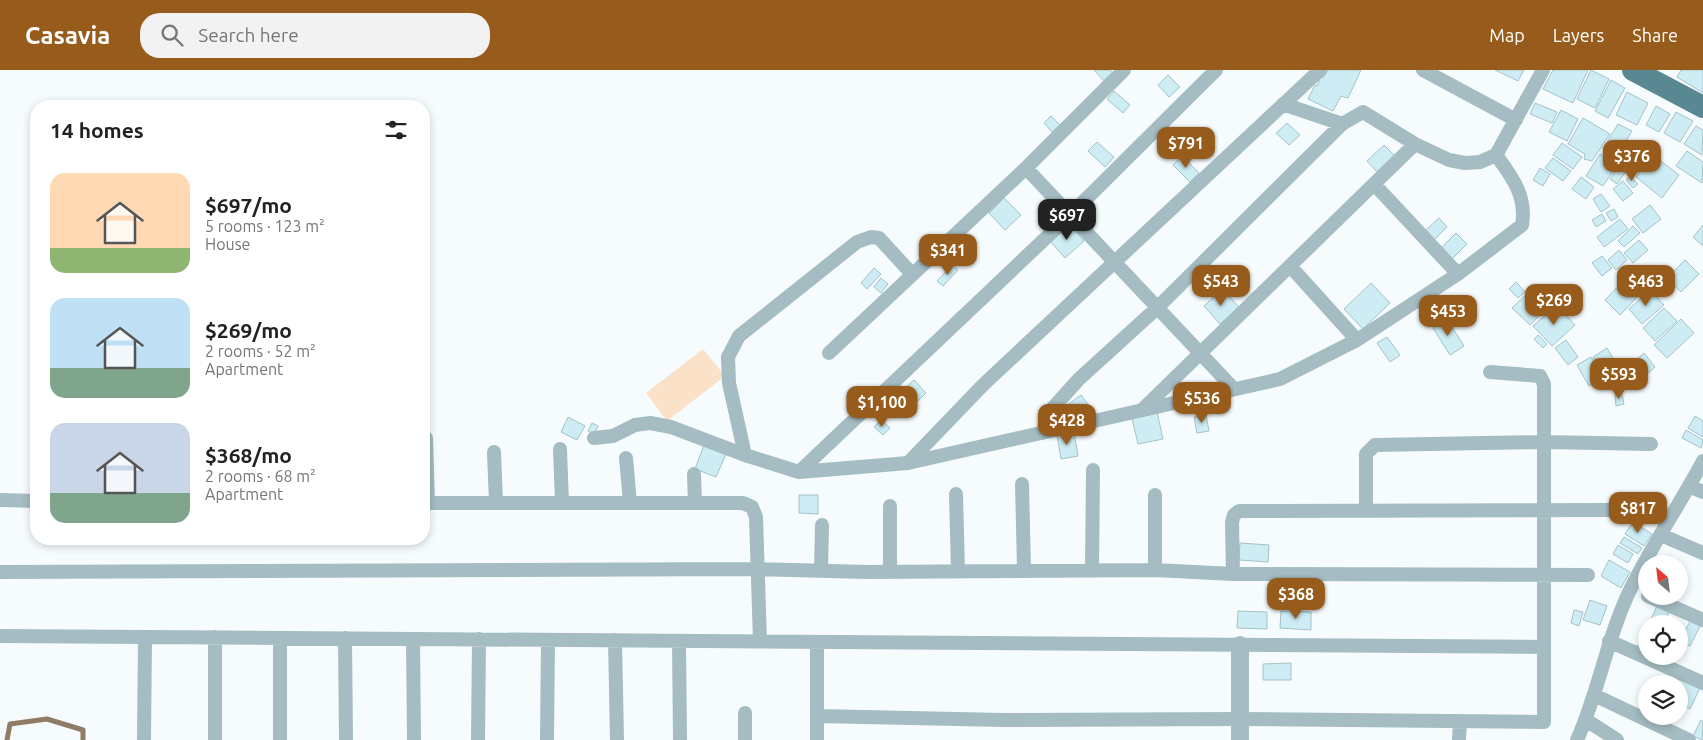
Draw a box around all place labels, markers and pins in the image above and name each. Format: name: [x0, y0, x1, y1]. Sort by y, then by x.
pin: $791: [1156, 126, 1216, 169]
pin: $376: [1602, 140, 1662, 182]
pin: $697: [1037, 198, 1097, 241]
pin: $341: [918, 234, 978, 276]
pin: $543: [1191, 264, 1251, 307]
pin: $463: [1616, 264, 1676, 307]
pin: $269: [1524, 284, 1584, 326]
pin: $453: [1418, 294, 1478, 337]
pin: $593: [1589, 358, 1649, 400]
pin: $536: [1172, 382, 1232, 424]
pin: $1,100: [841, 386, 923, 428]
pin: $428: [1037, 404, 1097, 446]
pin: $817: [1608, 492, 1668, 534]
pin: $368: [1266, 578, 1326, 620]

